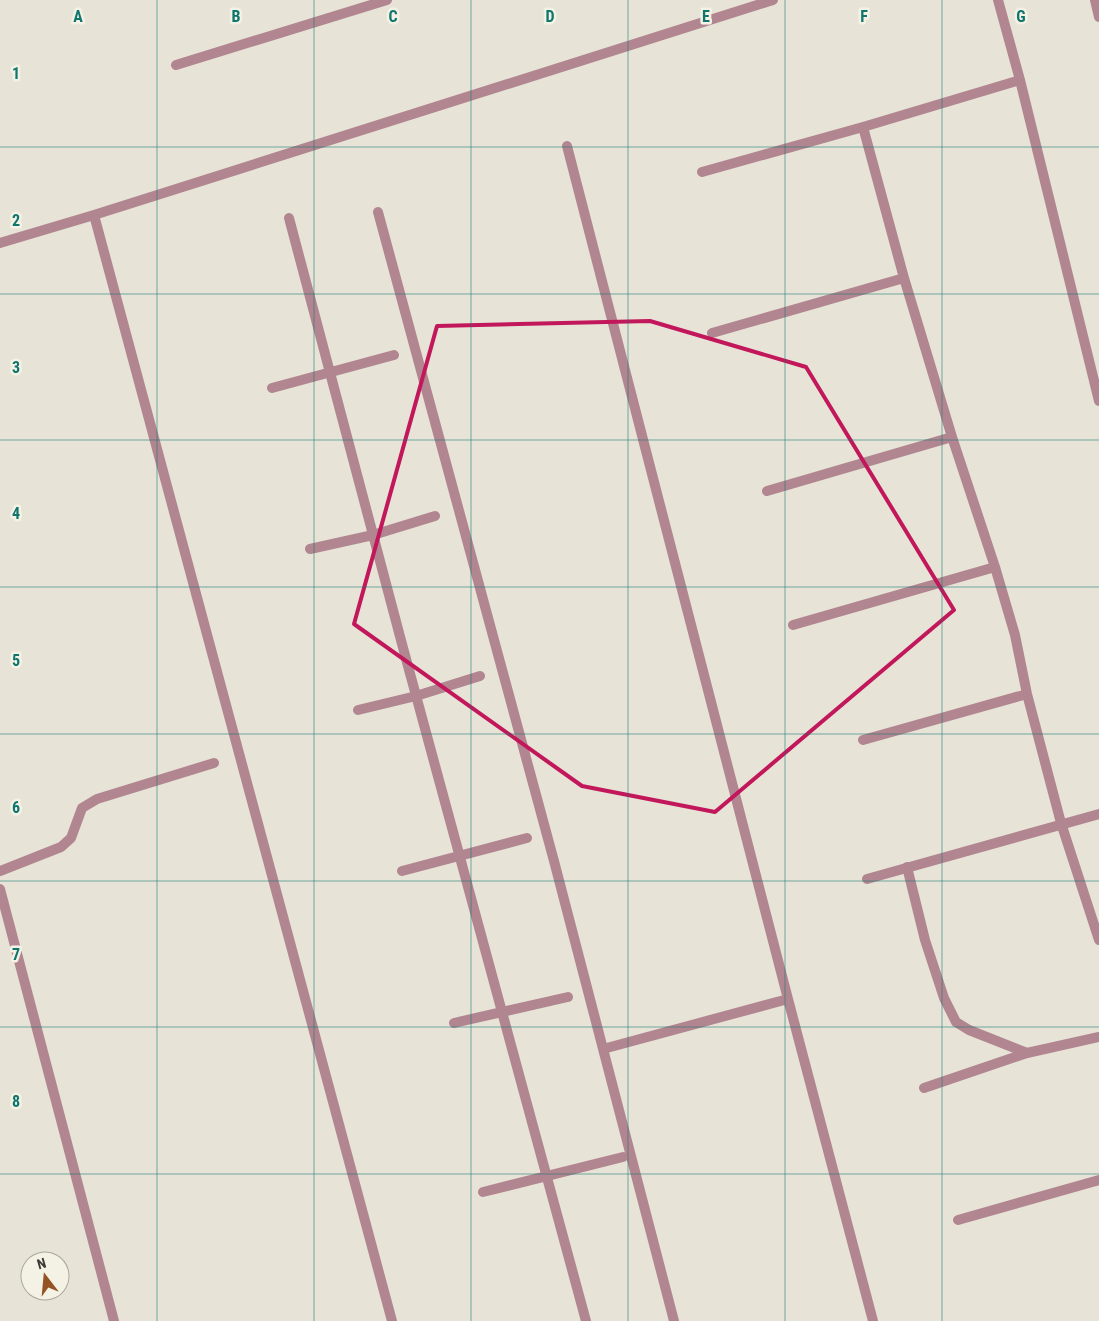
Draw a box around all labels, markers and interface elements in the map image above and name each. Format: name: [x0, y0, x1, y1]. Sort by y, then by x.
text: A: [73, 7, 83, 26]
text: B: [232, 7, 241, 26]
text: C: [388, 7, 398, 26]
text: D: [545, 7, 555, 26]
text: E: [702, 7, 710, 26]
text: F: [860, 7, 868, 26]
text: G: [1016, 7, 1026, 26]
text: 1: [12, 64, 20, 83]
text: 2: [12, 211, 20, 230]
text: 3: [12, 358, 20, 377]
text: 4: [12, 504, 20, 523]
text: 5: [12, 651, 20, 670]
text: 6: [12, 798, 20, 817]
text: 7: [12, 945, 20, 964]
text: 8: [12, 1092, 20, 1111]
north arrow: [20, 1251, 70, 1301]
text: N: [35, 1255, 48, 1272]

